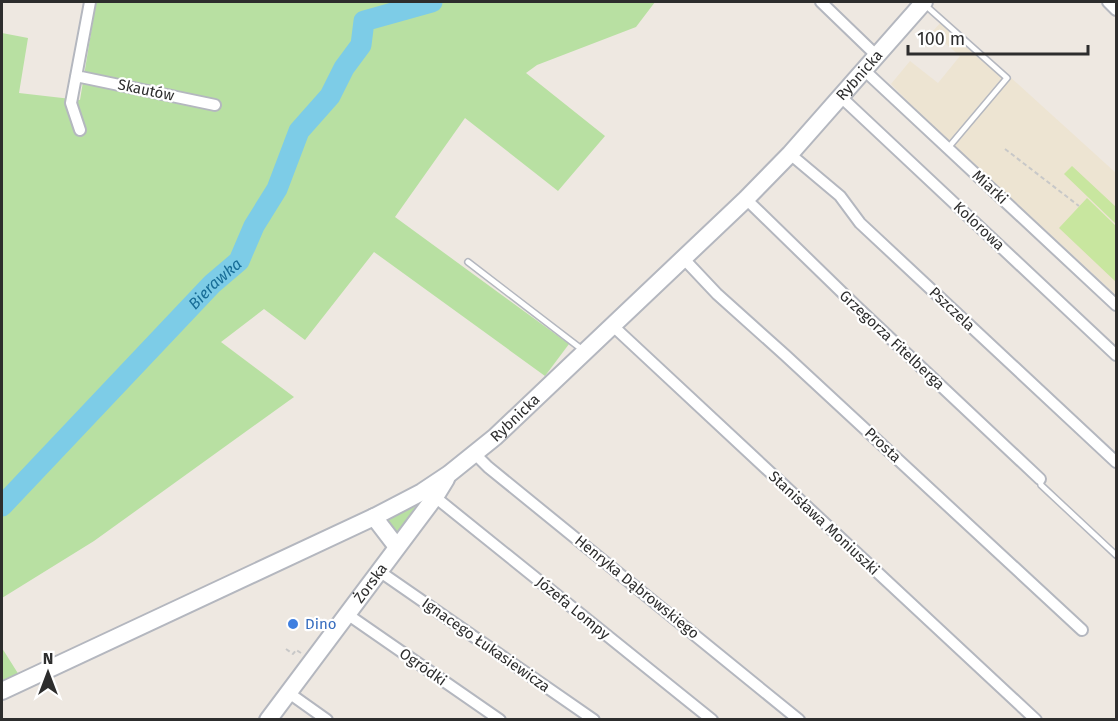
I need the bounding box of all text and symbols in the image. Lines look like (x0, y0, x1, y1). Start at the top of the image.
scale bar (908, 18, 1088, 56)
text: 100 m (917, 28, 965, 50)
street label: Rybnicka (832, 46, 886, 104)
street label: Skautów (116, 75, 176, 105)
street label: Miarki (969, 166, 1011, 208)
street label: Kolorowa (950, 198, 1008, 254)
water label: Bierawka (184, 254, 246, 313)
street label: Pszczela (925, 283, 979, 335)
street label: Grzegorza Fitelberga (836, 287, 948, 393)
street label: Rybnicka (487, 390, 544, 446)
street label: Prosta (861, 424, 905, 466)
street label: Stanisława Moniuszki (765, 467, 883, 579)
street label: Henryka Dąbrowskiego (571, 531, 703, 643)
street label: Żorska (350, 560, 391, 606)
street label: Józefa Lompy (533, 573, 614, 644)
street label: Ignacego Łukasiewicza (418, 594, 554, 696)
place label: Dino (305, 615, 336, 633)
marker: Dino (286, 617, 300, 631)
north arrow (18, 643, 78, 703)
street label: Ogródki (396, 644, 450, 690)
text: N (43, 649, 53, 668)

